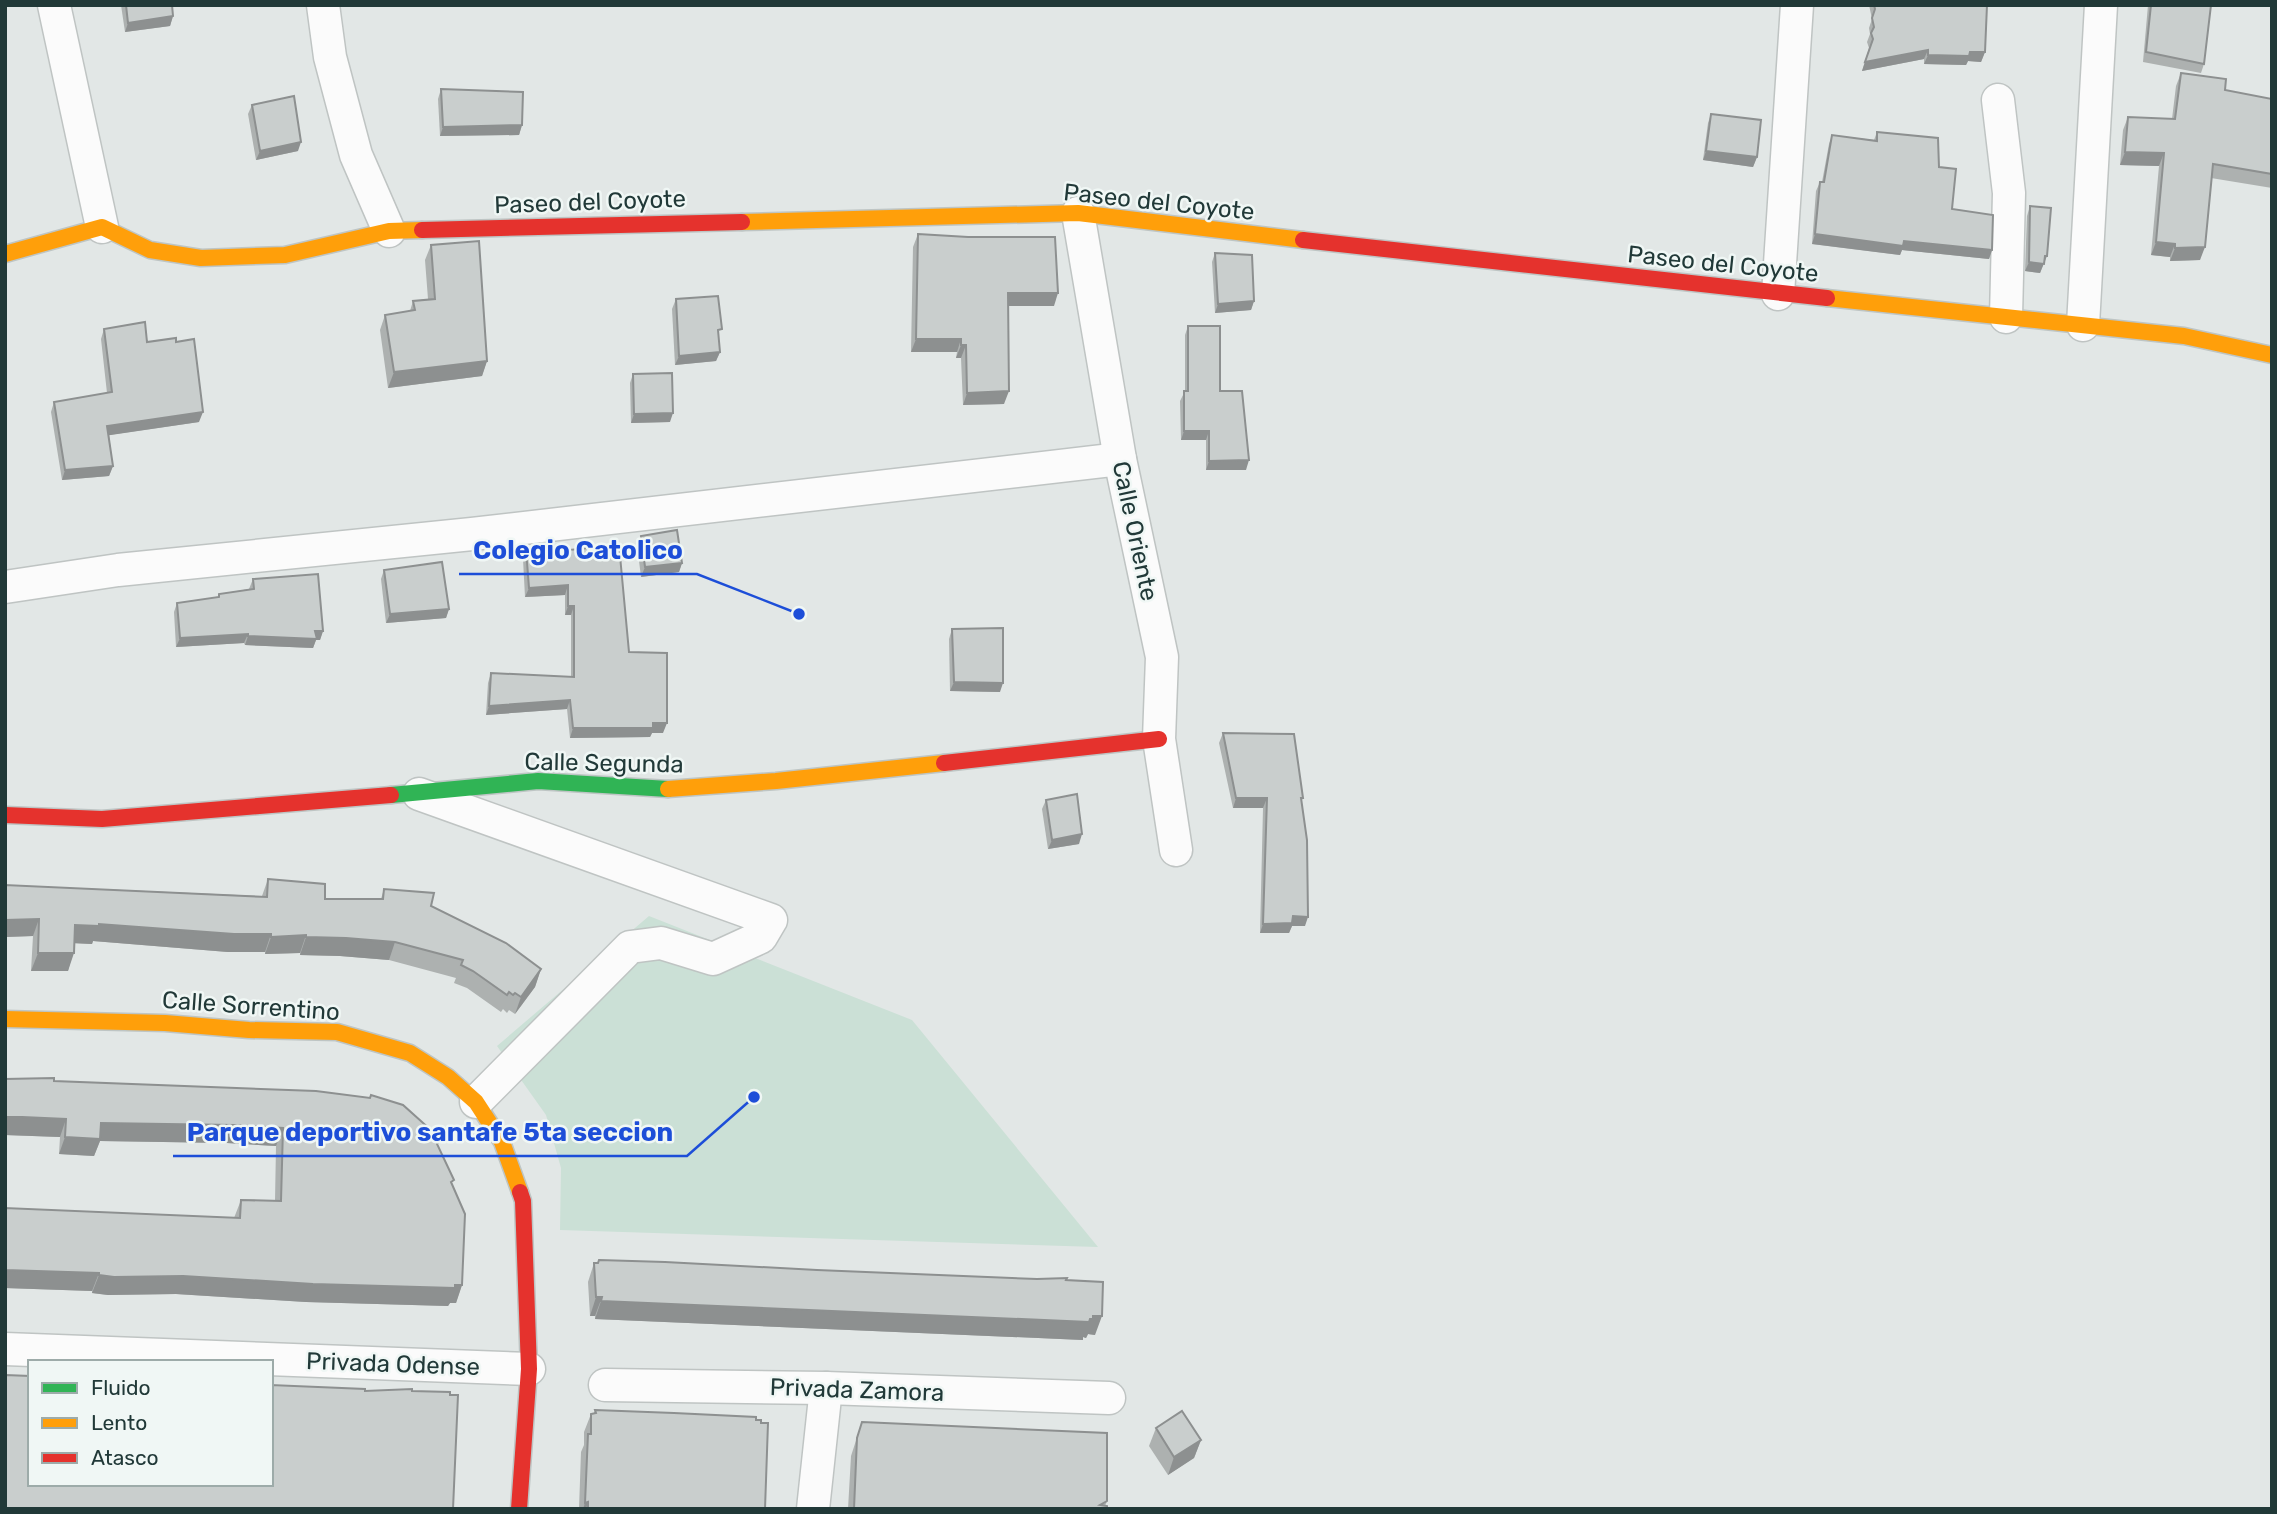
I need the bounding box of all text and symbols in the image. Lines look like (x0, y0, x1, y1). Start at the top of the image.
street label: Paseo del Coyote (1062, 178, 1256, 226)
street label: Paseo del Coyote (494, 185, 686, 219)
street label: Paseo del Coyote (1626, 240, 1820, 288)
street label: Calle Oriente (1107, 459, 1163, 603)
callout: Colegio Catolico (459, 527, 697, 574)
text: Colegio Catolico (473, 535, 683, 566)
street label: Calle Segunda (524, 748, 684, 778)
street label: Calle Sorrentino (161, 986, 341, 1026)
callout: Parque deportivo santafe 5ta seccion (173, 1109, 687, 1156)
text: Parque deportivo santafe 5ta seccion (187, 1117, 673, 1148)
street label: Privada Odense (306, 1347, 480, 1381)
legend (28, 1360, 273, 1486)
street label: Privada Zamora (769, 1373, 945, 1407)
text: Fluido (91, 1375, 151, 1400)
text: Lento (91, 1410, 147, 1435)
text: Atasco (91, 1445, 159, 1470)

